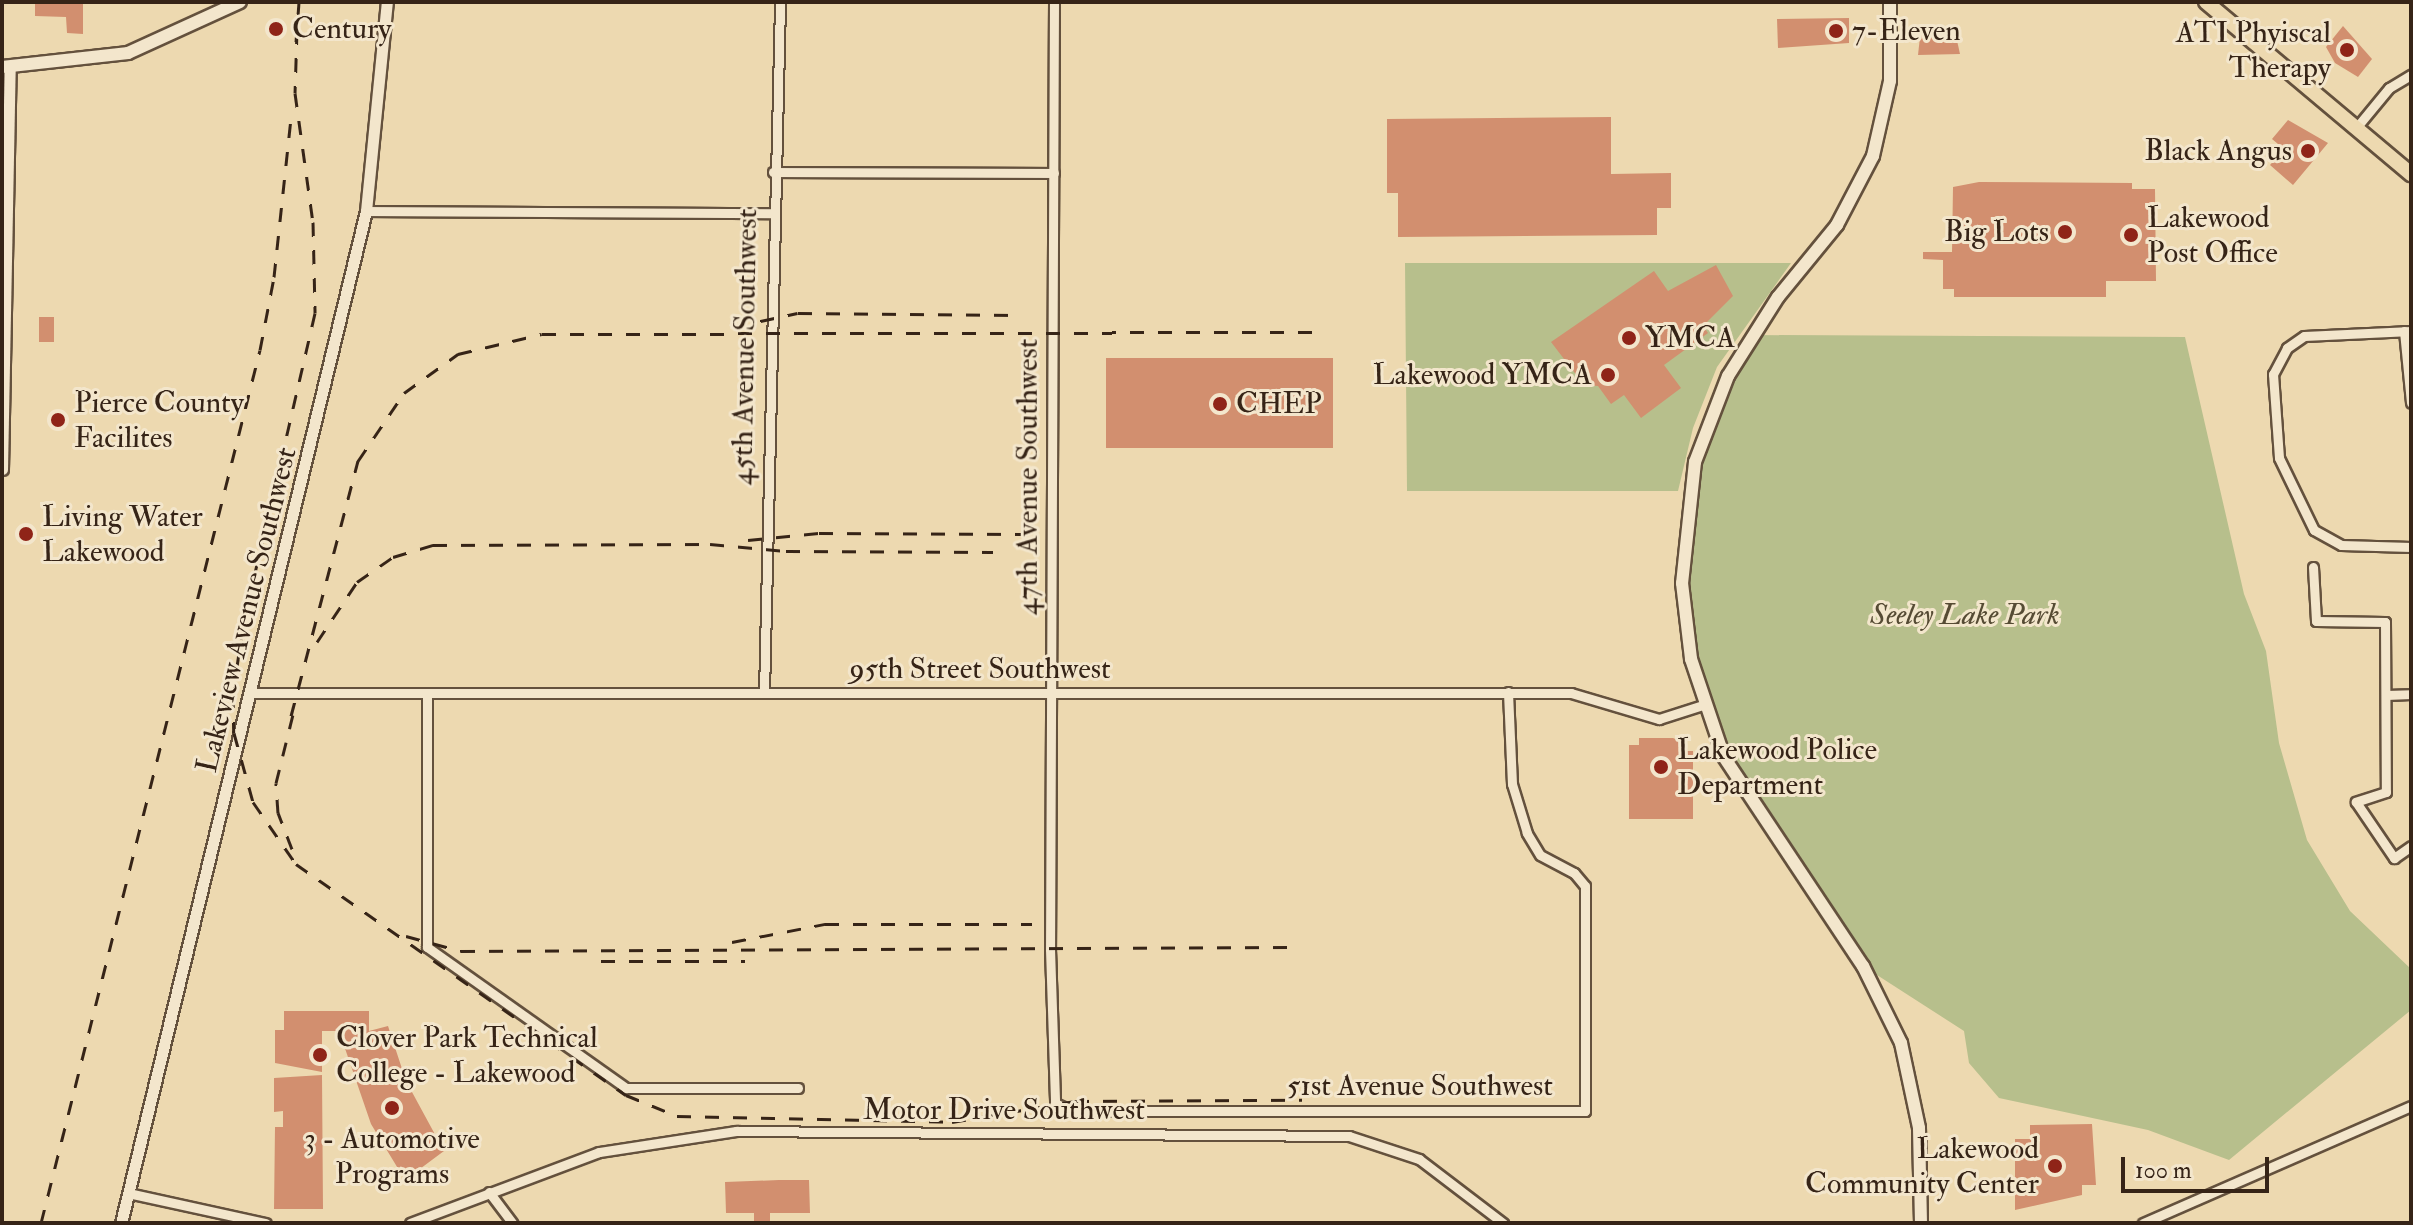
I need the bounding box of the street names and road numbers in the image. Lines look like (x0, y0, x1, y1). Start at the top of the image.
street label: 45th Avenue Southwest (725, 208, 765, 486)
street label: 47th Avenue Southwest (1010, 339, 1046, 615)
street label: Lakeview Avenue Southwest (189, 443, 305, 777)
street label: 95th Street Southwest (849, 651, 1111, 687)
street label: 51st Avenue Southwest (1287, 1068, 1553, 1104)
street label: Motor Drive Southwest (863, 1092, 1145, 1128)

